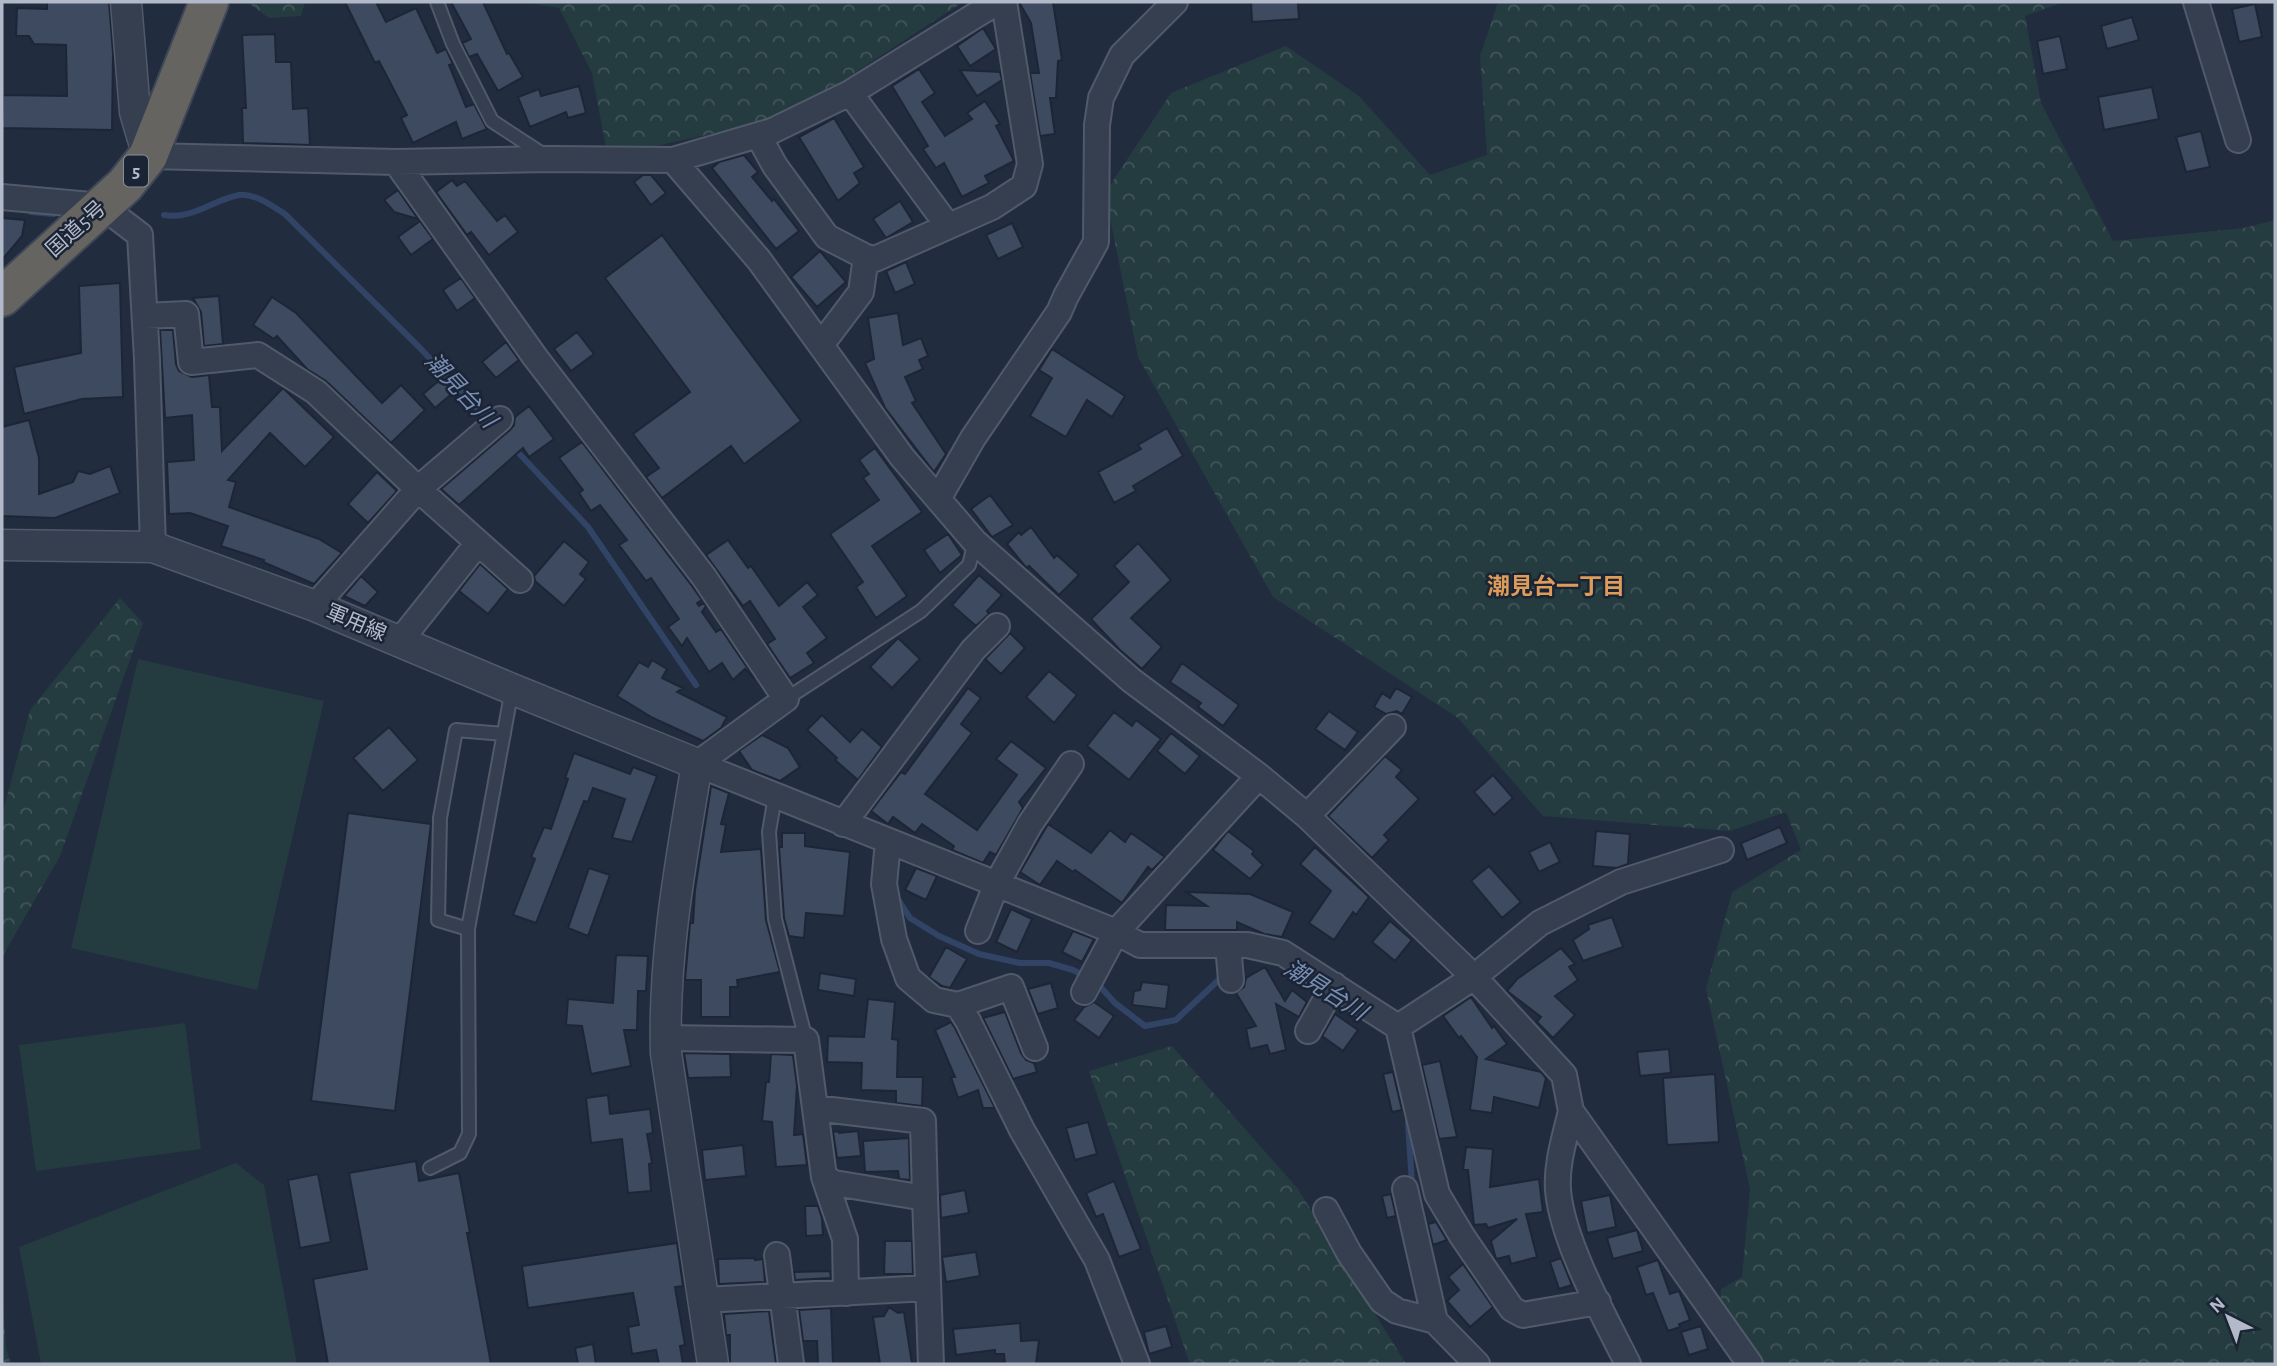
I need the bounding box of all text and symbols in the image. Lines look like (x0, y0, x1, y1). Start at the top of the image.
road number: 5 (124, 155, 148, 186)
street label: 国道5号 (42, 196, 110, 261)
water label: 潮見台川 (420, 348, 503, 435)
district label: 潮見台一丁目 (1487, 574, 1625, 599)
street label: 軍用線 (323, 600, 389, 645)
water label: 潮見台川 (1280, 955, 1374, 1027)
north arrow (2193, 1282, 2263, 1352)
text: N (2206, 1294, 2229, 1317)

